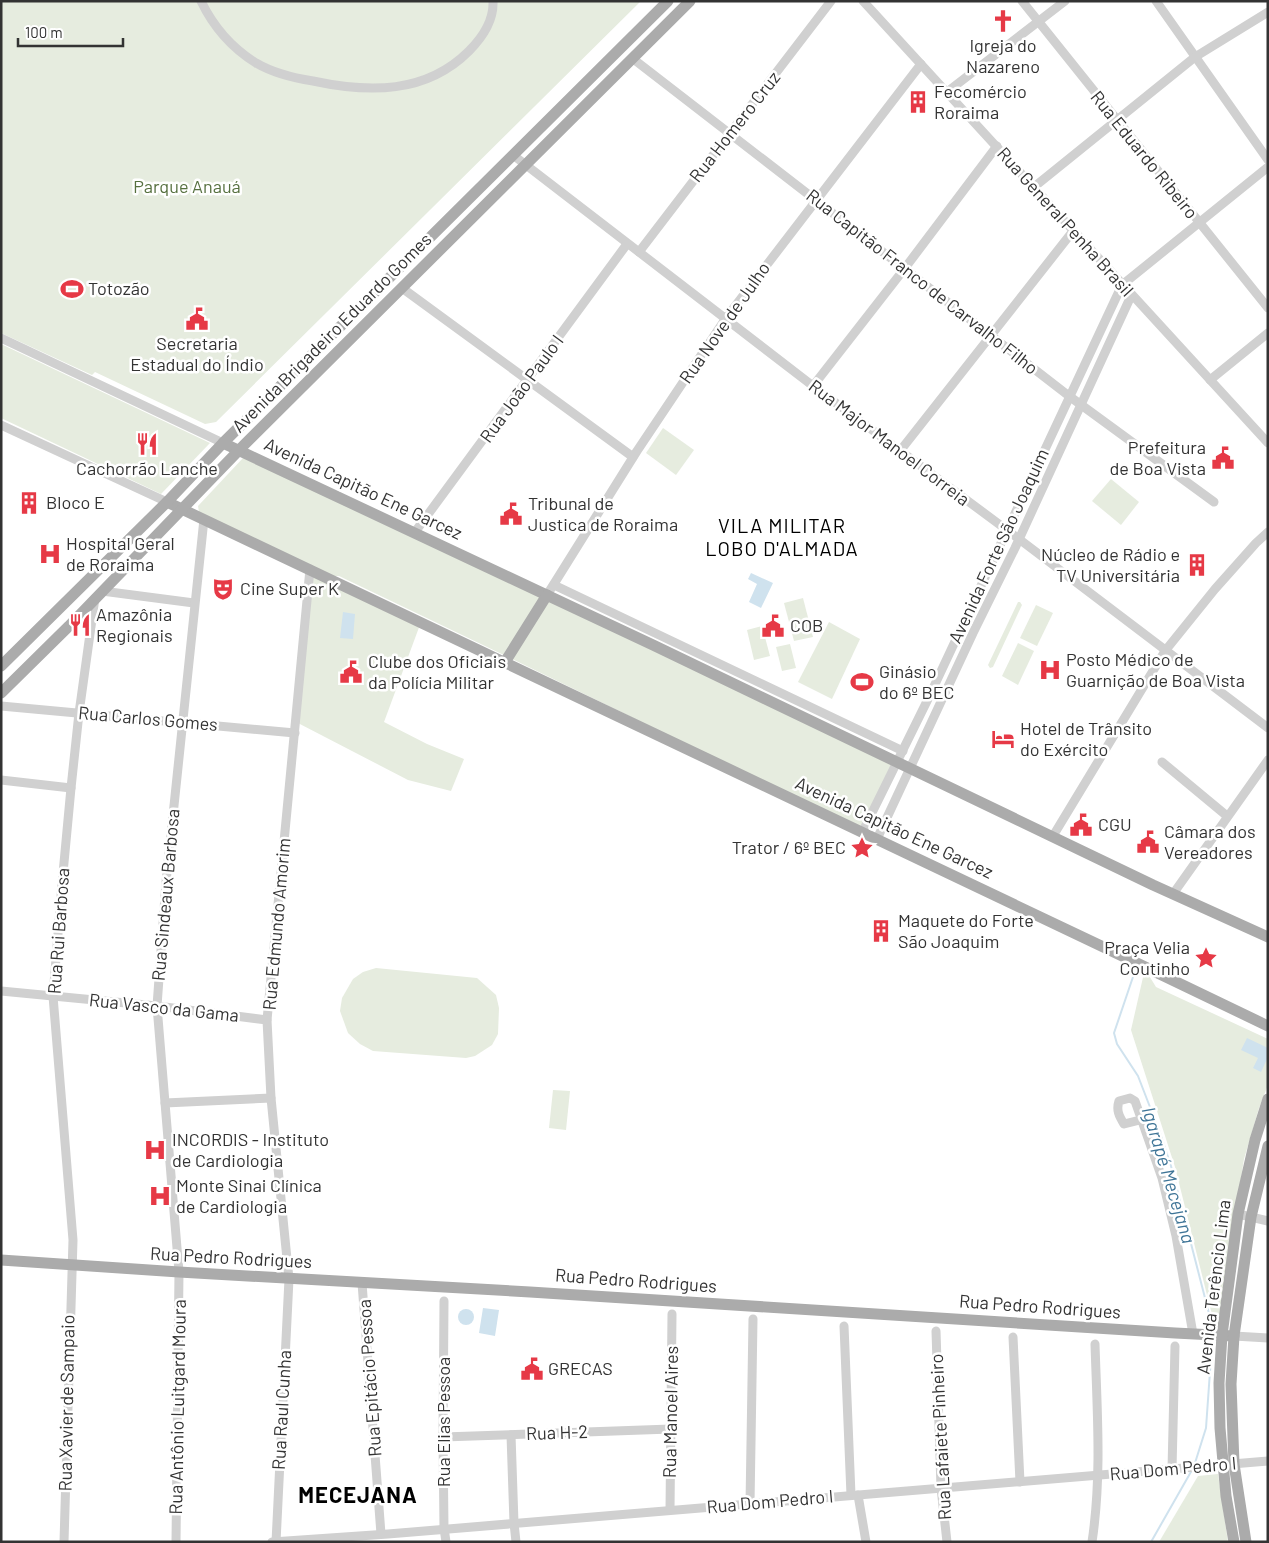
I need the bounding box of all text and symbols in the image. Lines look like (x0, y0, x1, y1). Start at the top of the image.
church icon: Igreja do Nazareno (990, 8, 1016, 34)
scale bar (18, 15, 122, 47)
text: 100 m (25, 23, 63, 41)
place label: Igreja do Nazareno (966, 34, 1040, 77)
street label: Rua Homero Cruz (684, 67, 784, 186)
place label: Fecomércio Roraima (934, 80, 1027, 123)
street label: Rua Eduardo Ribeiro (1086, 86, 1203, 223)
building icon: Fecomércio Roraima (905, 89, 931, 115)
street label: Rua General Penha Brasil (993, 142, 1139, 300)
park label: Parque Anauá (133, 175, 241, 197)
street label: Rua Capitão Franco de Carvalho Filho (802, 184, 1043, 379)
street label: Avenida Brigadeiro Eduardo Gomes (227, 228, 436, 437)
street label: Rua Nove de Julho (674, 257, 774, 387)
sports icon: Totozão (59, 276, 85, 302)
place label: Totozão (88, 277, 150, 299)
public building icon: Secretaria Estadual do Índio (184, 306, 210, 332)
street label: Rua João Paulo I (475, 330, 568, 447)
place label: Secretaria Estadual do Índio (130, 332, 264, 375)
street label: Rua Major Manoel Correia (805, 374, 974, 510)
restaurant icon: Cachorrão Lanche (134, 431, 160, 457)
street label: Avenida Capitão Ene Garcez (261, 433, 466, 544)
place label: Prefeitura de Boa Vista (1110, 436, 1206, 479)
street label: Avenida Forte São Joaquim (943, 445, 1053, 646)
public building icon: Prefeitura de Boa Vista (1210, 445, 1236, 471)
place label: Cachorrão Lanche (76, 457, 218, 479)
building icon: Bloco E (16, 490, 42, 516)
place label: Bloco E (46, 491, 105, 513)
place label: Tribunal de Justica de Roraima (528, 492, 678, 535)
public building icon: Tribunal de Justica de Roraima (498, 501, 524, 527)
district label: VILA MILITAR LOBO D'ALMADA (705, 513, 859, 560)
place label: Hospital Geral de Roraima (66, 532, 175, 575)
hospital icon: Hospital Geral de Roraima (37, 541, 63, 567)
place label: Núcleo de Rádio e TV Universitária (1041, 543, 1180, 586)
building icon: Núcleo de Rádio e TV Universitária (1184, 552, 1210, 578)
theatre icon: Cine Super K (210, 576, 236, 602)
place label: Cine Super K (240, 577, 339, 599)
place label: Amazônia Regionais (96, 603, 173, 646)
restaurant icon: Amazônia Regionais (67, 612, 93, 638)
public building icon: COB (760, 613, 786, 639)
place label: COB (790, 614, 823, 636)
place label: Posto Médico de Guarnição de Boa Vista (1066, 648, 1245, 691)
place label: Clube dos Oficiais da Polícia Militar (368, 650, 506, 693)
hospital icon: Posto Médico de Guarnição de Boa Vista (1037, 657, 1063, 683)
public building icon: Clube dos Oficiais da Polícia Militar (338, 659, 364, 685)
place label: Ginásio do 6º BEC (879, 660, 955, 703)
sports icon: Ginásio do 6º BEC (849, 669, 875, 695)
street label: Rua Carlos Gomes (77, 701, 219, 735)
place label: Hotel de Trânsito do Exército (1020, 717, 1152, 760)
hotel icon: Hotel de Trânsito do Exército (990, 726, 1016, 752)
street label: Avenida Capitão Ene Garcez (792, 772, 997, 883)
street label: Rua Sindeaux Barbosa (147, 808, 183, 982)
public building icon: CGU (1068, 812, 1094, 838)
place label: CGU (1098, 813, 1132, 835)
place label: Câmara dos Vereadores (1164, 820, 1256, 863)
public building icon: Câmara dos Vereadores (1135, 829, 1161, 855)
place icon: Trator / 6º BEC (849, 835, 875, 861)
place label: Trator / 6º BEC (732, 836, 846, 858)
street label: Rua Edmundo Amorim (258, 837, 295, 1011)
street label: Rua Rui Barbosa (43, 867, 73, 995)
place label: Maquete do Forte São Joaquim (898, 909, 1034, 952)
building icon: Maquete do Forte São Joaquim (868, 918, 894, 944)
place label: Praça Velia Coutinho (1104, 936, 1190, 979)
place icon: Praça Velia Coutinho (1193, 945, 1219, 971)
street label: Rua Vasco da Gama (88, 988, 240, 1026)
water label: Igarapé Mecejana (1138, 1104, 1201, 1246)
place label: INCORDIS - Instituto de Cardiologia (172, 1128, 329, 1171)
hospital icon: INCORDIS - Instituto de Cardiologia (142, 1137, 168, 1163)
place label: Monte Sinai Clínica de Cardiologia (176, 1174, 322, 1217)
hospital icon: Monte Sinai Clínica de Cardiologia (147, 1183, 173, 1209)
street label: Avenida Terêncio Lima (1191, 1198, 1235, 1375)
street label: Rua Pedro Rodrigues (149, 1242, 313, 1272)
street label: Rua Pedro Rodrigues (554, 1263, 718, 1297)
street label: Rua Pedro Rodrigues (958, 1289, 1122, 1323)
street label: Rua Antônio Luitgard Moura (164, 1299, 190, 1515)
street label: Rua Epitácio Pessoa (353, 1299, 385, 1457)
street label: Rua Xavier de Sampaio (53, 1314, 79, 1492)
street label: Rua Manoel Aires (658, 1346, 682, 1478)
street label: Rua Raul Cunha (267, 1349, 295, 1471)
street label: Rua Lafaiete Pinheiro (925, 1353, 955, 1521)
public building icon: GRECAS (519, 1356, 545, 1382)
street label: Rua Elias Pessoa (432, 1357, 454, 1487)
place label: GRECAS (548, 1357, 613, 1379)
street label: Rua H-2 (526, 1420, 588, 1444)
street label: Rua Dom Pedro I (1109, 1452, 1237, 1485)
district label: MECEJANA (298, 1481, 418, 1507)
street label: Rua Dom Pedro I (706, 1485, 834, 1518)

